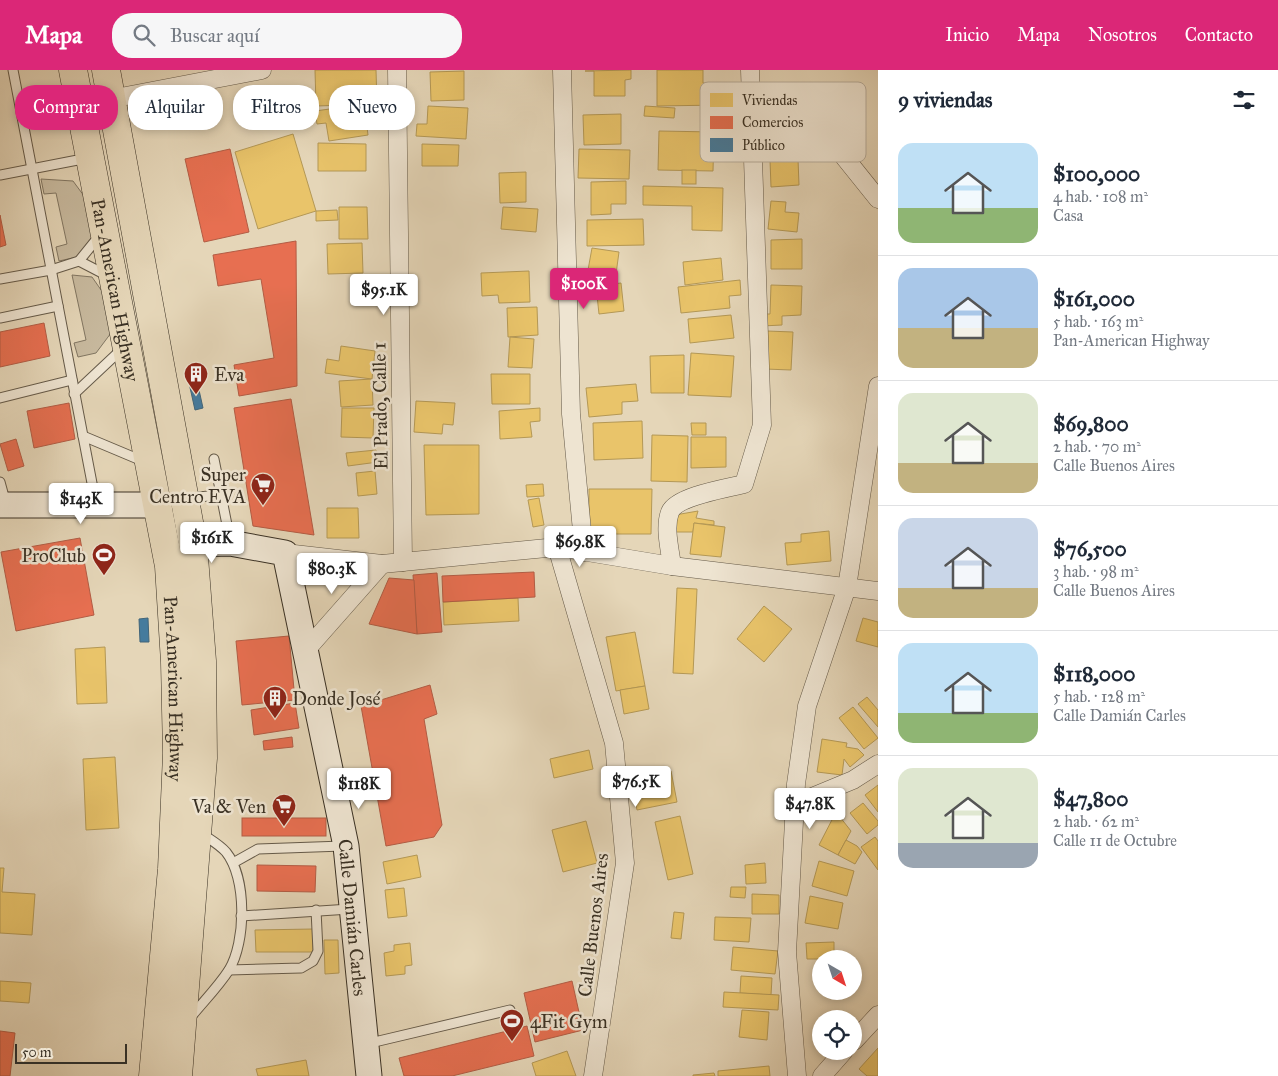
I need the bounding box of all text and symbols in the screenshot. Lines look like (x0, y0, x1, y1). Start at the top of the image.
search box (112, 13, 462, 58)
text: Mapa (25, 20, 82, 50)
icon: search (130, 21, 158, 49)
text: Buscar aquí (170, 24, 259, 47)
text: Inicio (945, 24, 989, 46)
text: Mapa (1017, 24, 1060, 46)
text: Nosotros (1088, 24, 1157, 46)
text: Contacto (1185, 24, 1253, 46)
legend (700, 82, 866, 162)
chip: Comprar (15, 85, 118, 130)
chip: Alquilar (128, 85, 223, 130)
chip: Filtros (233, 85, 319, 130)
chip: Nuevo (329, 85, 415, 130)
icon: filters (1230, 86, 1258, 114)
text: 9 viviendas (898, 87, 993, 113)
text: Viviendas (741, 92, 797, 109)
text: Comercios (742, 114, 803, 131)
text: Público (742, 137, 785, 154)
text: $100,000 (1053, 161, 1140, 187)
icon: home (938, 163, 998, 223)
text: 4 hab. · 108 m² (1053, 187, 1148, 206)
street label: Pan-American Highway (87, 196, 145, 384)
text: Casa (1053, 206, 1083, 225)
pin: $100K (549, 268, 619, 310)
pin: $95.1K (343, 274, 425, 316)
text: $100K (561, 274, 607, 293)
text: $95.1K (361, 280, 407, 299)
text: $161,000 (1053, 286, 1135, 312)
icon: home (938, 288, 998, 348)
text: 5 hab. · 163 m² (1053, 312, 1143, 331)
text: Pan-American Highway (1053, 331, 1210, 350)
street label: El Prado, Calle 1 (367, 342, 393, 470)
building icon: Eva (183, 361, 209, 395)
place label: Eva (214, 363, 245, 386)
text: $69,800 (1053, 411, 1129, 437)
icon: home (938, 413, 998, 473)
text: 2 hab. · 70 m² (1053, 437, 1141, 456)
text: Calle Buenos Aires (1053, 456, 1175, 475)
place label: Super Centro EVA (149, 463, 247, 508)
supermarket icon: Super Centro EVA (250, 472, 276, 506)
pin: $143K (46, 482, 116, 525)
text: $143K (60, 489, 102, 508)
pin: $161K (177, 522, 247, 564)
pin: $69.8K (539, 526, 621, 568)
text: $161K (191, 528, 233, 547)
text: $69.8K (555, 532, 605, 551)
text: $76,500 (1053, 536, 1127, 562)
icon: home (938, 538, 998, 598)
sports icon: ProClub (91, 542, 117, 576)
place label: ProClub (21, 544, 86, 567)
pin: $80.3K (291, 552, 373, 595)
text: $80.3K (308, 559, 356, 578)
text: 3 hab. · 98 m² (1053, 562, 1139, 581)
text: Calle Buenos Aires (1053, 581, 1175, 600)
street label: Pan-American Highway (159, 595, 189, 783)
text: $118,000 (1053, 661, 1135, 687)
icon: home (938, 663, 998, 723)
building icon: Donde José (262, 685, 288, 719)
place label: Donde José (292, 687, 380, 711)
text: 5 hab. · 128 m² (1053, 687, 1145, 706)
text: Calle Damián Carles (1053, 706, 1186, 725)
pin: $76.5K (595, 766, 677, 808)
pin: $118K (324, 768, 394, 810)
text: $76.5K (612, 772, 660, 791)
text: $118K (338, 774, 380, 793)
text: $47,800 (1053, 786, 1128, 812)
pin: $47.8K (769, 788, 851, 830)
icon: home (938, 788, 998, 848)
supermarket icon: Va & Ven (271, 793, 297, 827)
text: $47.8K (785, 794, 835, 813)
place label: Va & Ven (191, 795, 266, 818)
text: 2 hab. · 62 m² (1053, 812, 1139, 831)
text: Calle 11 de Octubre (1053, 831, 1177, 850)
street label: Calle Damián Carles (333, 837, 372, 997)
street label: Calle Buenos Aires (573, 852, 613, 998)
north arrow (812, 950, 862, 1000)
map controls (812, 950, 862, 1060)
sports icon: 4Fit Gym (499, 1008, 525, 1042)
place label: 4Fit Gym (530, 1010, 608, 1033)
button: locate (812, 1010, 862, 1060)
scale bar (15, 1041, 128, 1064)
text: 50 m (22, 1044, 51, 1061)

